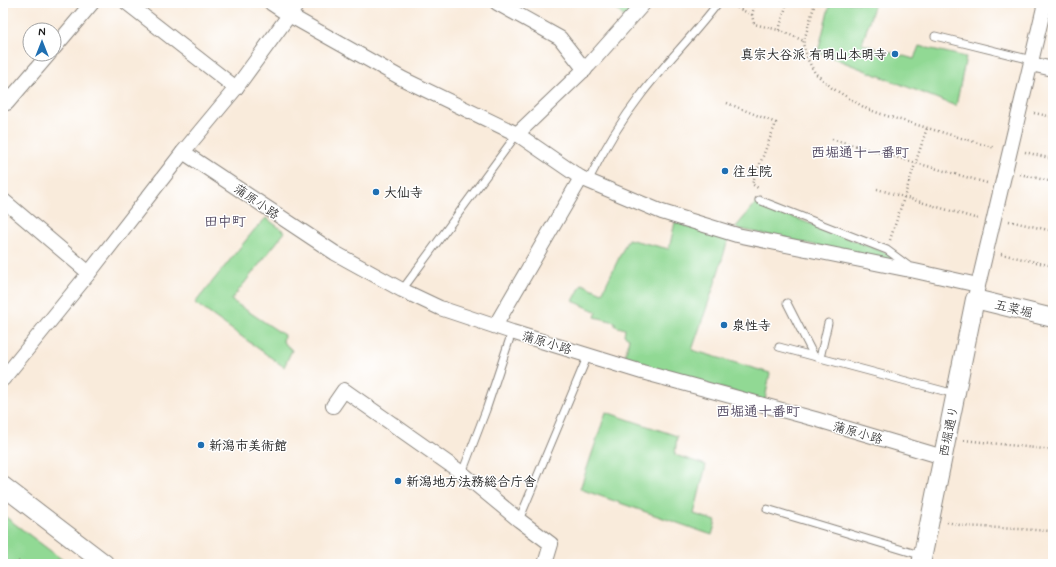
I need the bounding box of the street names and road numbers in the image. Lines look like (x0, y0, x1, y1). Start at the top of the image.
street label: 蒲原小路 (230, 181, 282, 224)
street label: 五菜堀 (993, 296, 1035, 322)
street label: 蒲原小路 (519, 328, 574, 359)
street label: 西堀通り (936, 404, 963, 459)
street label: 蒲原小路 (830, 418, 885, 449)

